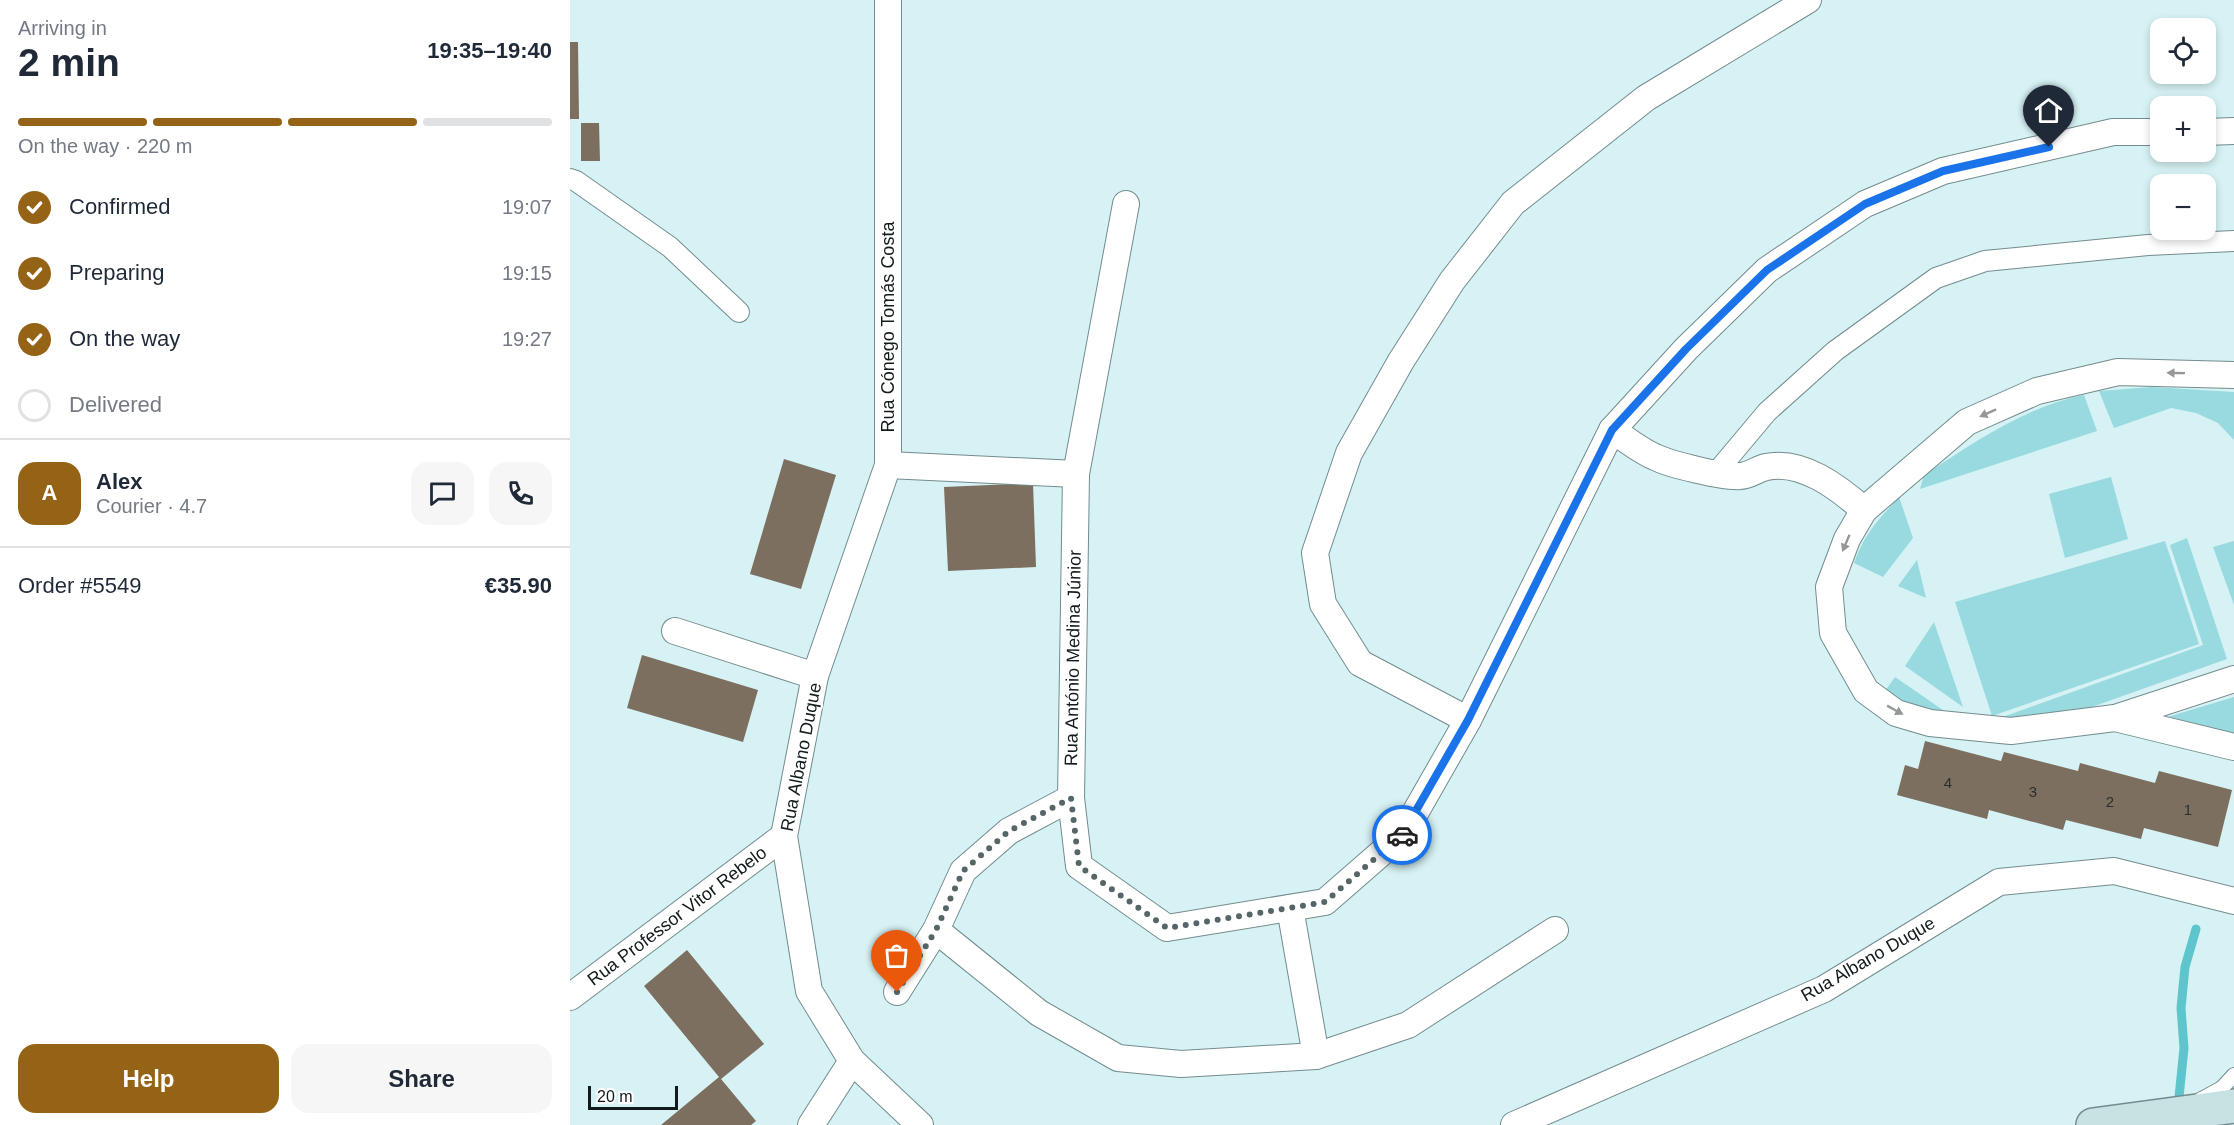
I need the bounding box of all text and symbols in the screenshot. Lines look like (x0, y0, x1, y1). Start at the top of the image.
text: Arriving in (18, 17, 107, 39)
map controls (2150, 18, 2216, 240)
button: locate (2150, 18, 2216, 84)
text: 19:35–19:40 (427, 38, 552, 63)
text: 2 min (18, 41, 120, 84)
pin (2023, 85, 2074, 147)
icon: home (2032, 94, 2065, 127)
button: + (2150, 96, 2216, 162)
text: On the way · 220 m (18, 135, 193, 157)
button: − (2150, 174, 2216, 240)
icon: check (18, 191, 51, 224)
text: Confirmed (69, 194, 170, 219)
text: 19:07 (502, 196, 552, 218)
street label: Rua Cónego Tomás Costa (878, 221, 898, 432)
icon: check (18, 257, 51, 290)
text: Preparing (69, 260, 164, 285)
text: 19:15 (502, 262, 552, 284)
icon: check (18, 323, 51, 356)
text: On the way (69, 326, 180, 351)
text: 19:27 (502, 328, 552, 350)
one-way arrow (2166, 368, 2185, 378)
text: Delivered (69, 392, 162, 417)
one-way arrow (1979, 409, 1996, 418)
button: chat (411, 462, 474, 525)
button: phone (489, 462, 552, 525)
text: Alex (96, 469, 142, 494)
text: A (42, 480, 57, 505)
text: Courier · 4.7 (96, 495, 207, 517)
one-way arrow (1842, 534, 1851, 551)
street label: Rua António Medina Júnior (1061, 550, 1085, 766)
text: Order #5549 (18, 573, 142, 598)
text: €35.90 (485, 573, 552, 598)
street label: Rua Albano Duque (777, 681, 825, 833)
one-way arrow (1887, 705, 1904, 715)
house number: 4 (1944, 774, 1952, 791)
house number: 3 (2029, 783, 2037, 800)
house number: 2 (2106, 793, 2114, 810)
house number: 1 (2184, 801, 2192, 818)
courier (1372, 805, 1432, 865)
icon: car (1386, 819, 1419, 852)
street label: Rua Professor Vitor Rebelo (584, 842, 770, 990)
street label: Rua Albano Duque (1798, 913, 1938, 1005)
pin (871, 930, 922, 992)
icon: bag (880, 939, 913, 972)
button: Help (18, 1044, 279, 1113)
button: Share (291, 1044, 552, 1113)
scale bar (588, 1083, 678, 1110)
text: 20 m (597, 1088, 633, 1105)

